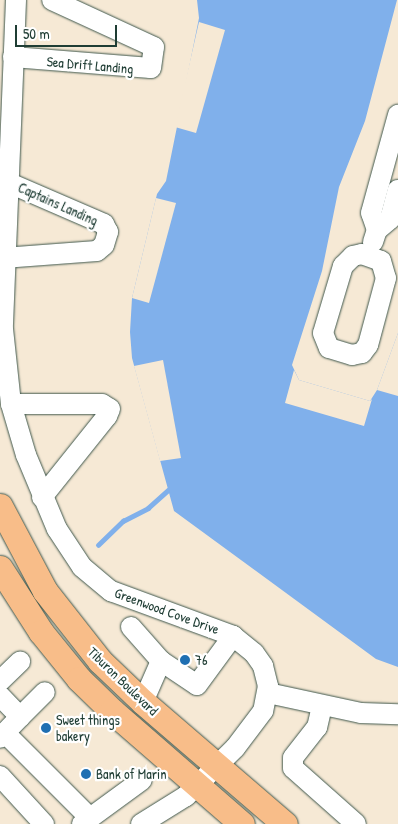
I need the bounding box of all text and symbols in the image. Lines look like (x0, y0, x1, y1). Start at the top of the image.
scale bar (18, 15, 120, 47)
text: 50 m (23, 23, 50, 44)
street label: Sea Drift Landing (46, 53, 134, 77)
street label: Captains Landing (15, 179, 101, 229)
street label: Greenwood Cove Drive (112, 584, 222, 638)
street label: Tiburon Boulevard (84, 643, 162, 719)
place label: 76 (195, 652, 208, 668)
marker: 76 (179, 654, 191, 666)
place label: Sweet things bakery (56, 712, 120, 744)
marker: Sweet things bakery (40, 722, 52, 734)
place label: Bank of Marin (96, 766, 167, 782)
marker: Bank of Marin (80, 768, 92, 780)

